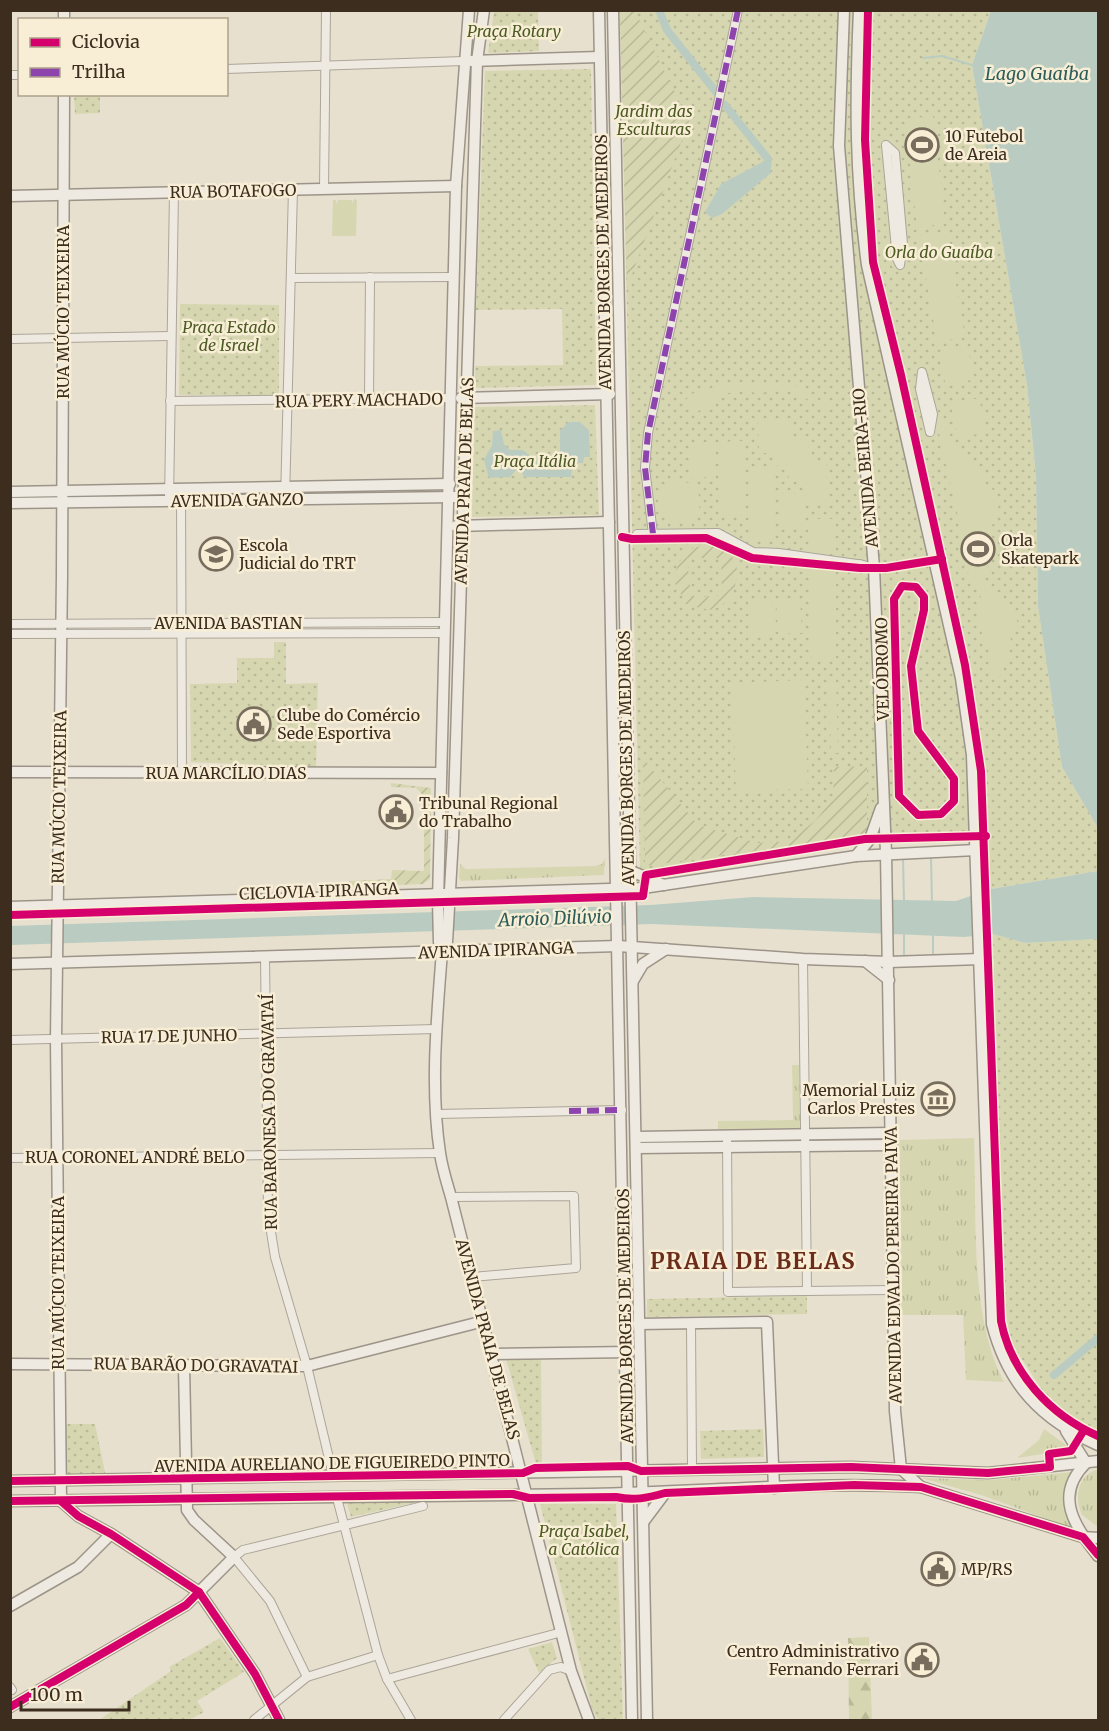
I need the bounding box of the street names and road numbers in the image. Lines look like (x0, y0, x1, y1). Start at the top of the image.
street label: AVENIDA BORGES DE MEDEIROS (591, 134, 615, 391)
street label: RUA BOTAFOGO (169, 180, 297, 202)
street label: RUA MÚCIO TEIXEIRA (53, 224, 73, 399)
street label: AVENIDA PRAIA DE BELAS (450, 377, 478, 586)
street label: AVENIDA BEIRA-RIO (848, 387, 882, 550)
street label: RUA PERY MACHADO (275, 389, 444, 411)
street label: AVENIDA GANZO (169, 489, 304, 511)
street label: AVENIDA BASTIAN (153, 613, 303, 633)
street label: VELÓDROMO (871, 617, 893, 722)
street label: AVENIDA BORGES DE MEDEIROS (614, 630, 638, 887)
street label: RUA MÚCIO TEIXEIRA (47, 709, 71, 884)
street label: RUA MARCÍLIO DIAS (146, 763, 306, 783)
street label: CICLOVIA IPIRANGA (239, 878, 400, 904)
street label: AVENIDA IPIRANGA (417, 937, 575, 963)
street label: RUA BARONESA DO GRAVATAÍ (257, 994, 281, 1230)
street label: RUA 17 DE JUNHO (101, 1025, 238, 1047)
street label: AVENIDA EDVALDO PEREIRA PAIVA (881, 1126, 905, 1405)
street label: RUA CORONEL ANDRÉ BELO (25, 1147, 245, 1167)
street label: AVENIDA BORGES DE MEDEIROS (613, 1188, 637, 1445)
street label: RUA MÚCIO TEIXEIRA (48, 1195, 68, 1370)
street label: AVENIDA PRAIA DE BELAS (451, 1235, 524, 1442)
street label: RUA BARÃO DO GRAVATAI (93, 1353, 299, 1377)
street label: AVENIDA AURELIANO DE FIGUEIREDO PINTO (153, 1450, 510, 1476)

